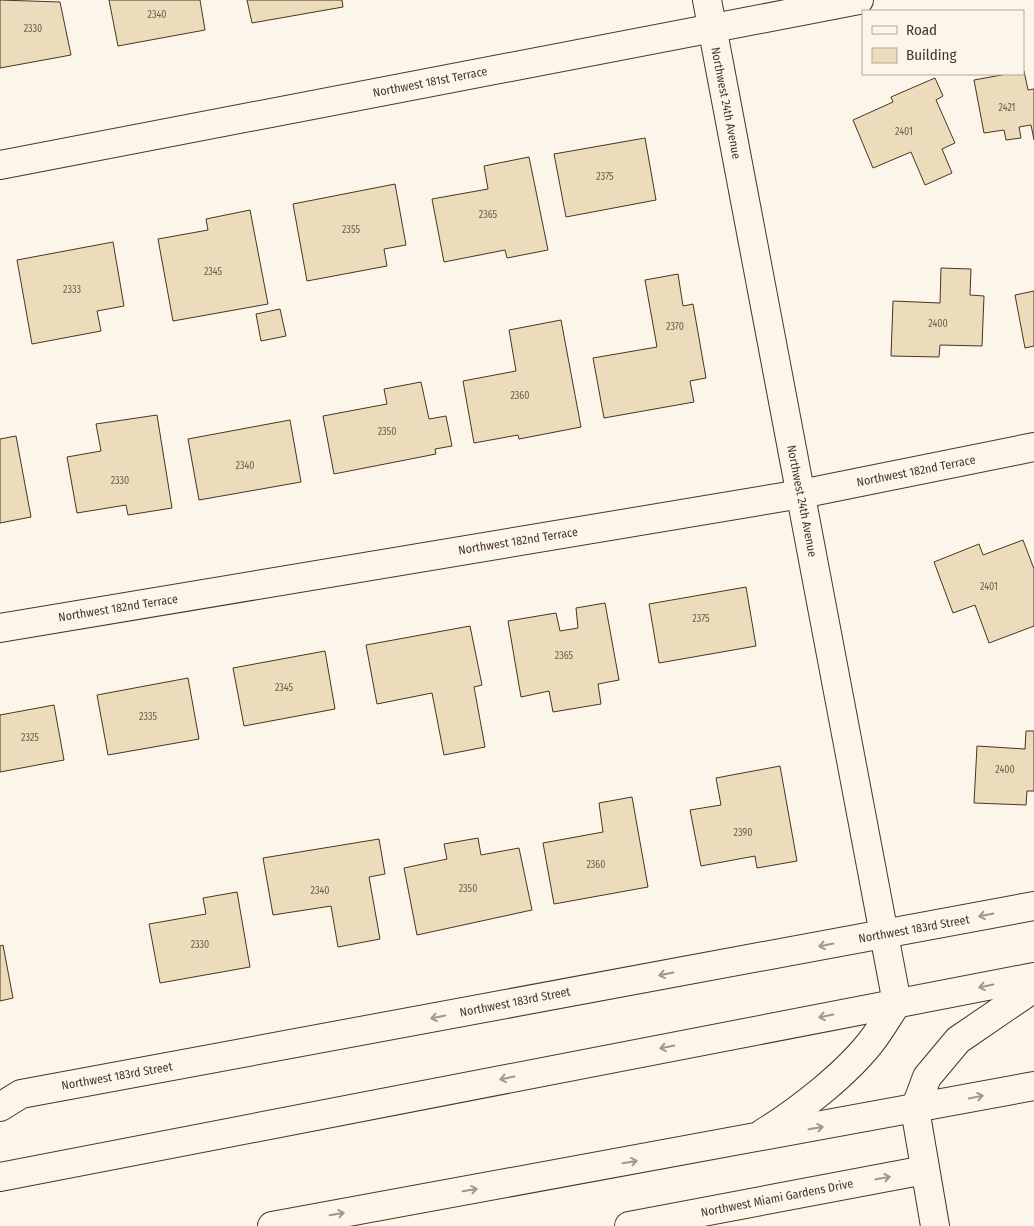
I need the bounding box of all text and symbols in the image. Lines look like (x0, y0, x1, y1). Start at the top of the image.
house number: 2340 (148, 9, 166, 21)
legend (862, 10, 1024, 75)
text: Road (906, 21, 937, 39)
house number: 2330 (24, 23, 42, 35)
street label: Northwest 24th Avenue (708, 46, 744, 160)
text: Building (906, 46, 957, 64)
street label: Northwest 181st Terrace (372, 64, 488, 100)
house number: 2421 (998, 102, 1016, 114)
house number: 2401 (895, 126, 913, 138)
house number: 2375 (596, 171, 614, 183)
house number: 2365 (479, 209, 498, 221)
house number: 2355 (342, 224, 360, 236)
house number: 2345 (204, 266, 222, 278)
house number: 2333 (63, 284, 81, 296)
house number: 2400 (928, 318, 948, 330)
house number: 2370 (666, 321, 684, 333)
house number: 2360 (510, 390, 530, 402)
house number: 2350 (378, 426, 396, 438)
street label: Northwest 24th Avenue (784, 444, 820, 558)
street label: Northwest 182nd Terrace (855, 453, 977, 489)
house number: 2340 (236, 460, 254, 472)
house number: 2330 (111, 475, 129, 487)
street label: Northwest 182nd Terrace (457, 525, 579, 557)
house number: 2401 (980, 581, 998, 593)
street label: Northwest 182nd Terrace (57, 592, 179, 624)
house number: 2375 (692, 613, 710, 625)
house number: 2365 (555, 650, 574, 662)
house number: 2345 (275, 682, 293, 694)
house number: 2335 (139, 711, 157, 723)
house number: 2325 (21, 732, 39, 744)
house number: 2400 (995, 764, 1015, 776)
house number: 2390 (734, 827, 752, 839)
house number: 2360 (586, 859, 606, 871)
house number: 2350 (459, 883, 477, 895)
house number: 2340 (311, 885, 329, 897)
one-way arrow (978, 911, 994, 921)
street label: Northwest 183rd Street (857, 912, 971, 946)
house number: 2330 (191, 939, 209, 951)
one-way arrow (819, 940, 835, 950)
one-way arrow (659, 970, 675, 980)
one-way arrow (978, 982, 994, 991)
street label: Northwest 183rd Street (458, 984, 572, 1020)
one-way arrow (430, 1012, 446, 1022)
one-way arrow (819, 1012, 835, 1022)
one-way arrow (659, 1043, 675, 1053)
street label: Northwest 183rd Street (60, 1059, 174, 1093)
one-way arrow (500, 1074, 516, 1083)
one-way arrow (967, 1092, 983, 1102)
one-way arrow (808, 1122, 824, 1132)
one-way arrow (621, 1156, 637, 1166)
one-way arrow (874, 1173, 890, 1183)
street label: Northwest Miami Gardens Drive (700, 1176, 854, 1220)
one-way arrow (461, 1185, 477, 1195)
one-way arrow (329, 1209, 345, 1219)

